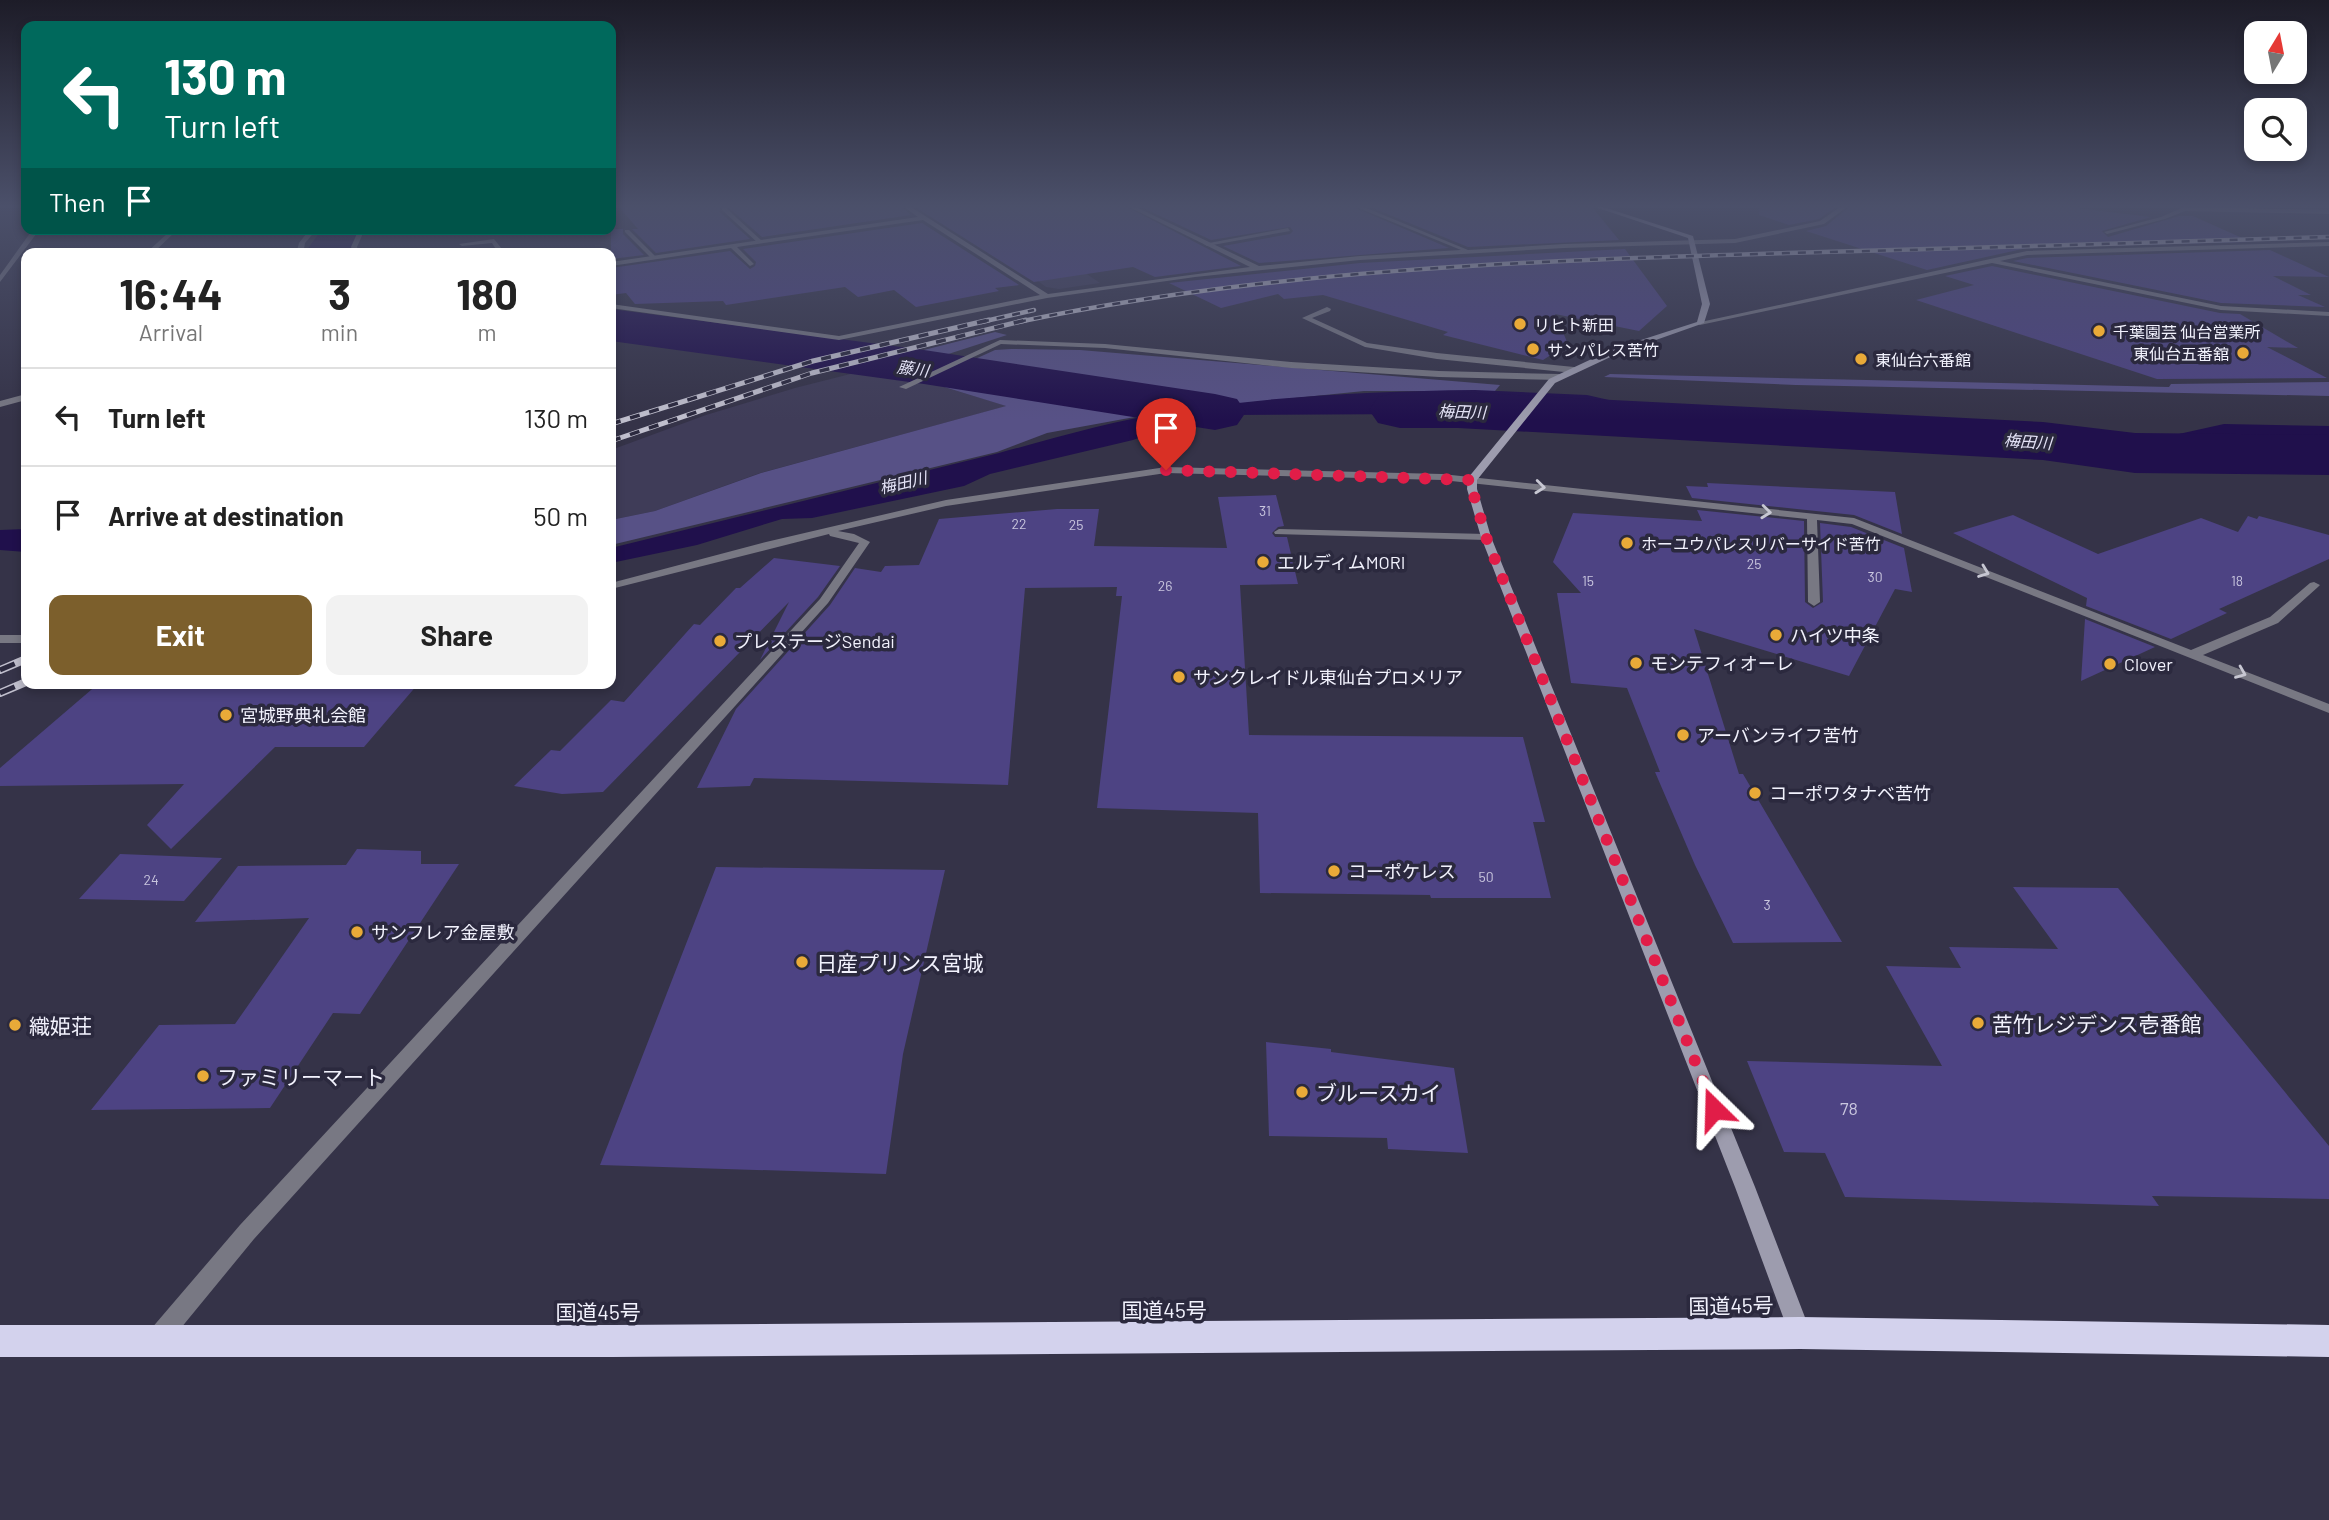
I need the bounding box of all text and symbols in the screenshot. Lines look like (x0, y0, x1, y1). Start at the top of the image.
north arrow (2244, 21, 2306, 84)
map controls (2244, 21, 2307, 161)
text: 130 m (164, 46, 286, 105)
icon: left (49, 49, 140, 140)
button: search (2244, 98, 2307, 161)
text: Turn left (164, 106, 281, 144)
icon: arrive (120, 182, 158, 220)
text: Then (49, 186, 106, 217)
text: 16:44 (119, 268, 223, 318)
text: 3 (328, 268, 351, 318)
text: 180 (456, 268, 518, 318)
place label: リヒト新田 (1534, 315, 1614, 334)
marker: リヒト新田 (1512, 316, 1528, 332)
text: Arrival (139, 318, 203, 346)
text: min (321, 318, 358, 346)
text: m (478, 318, 497, 346)
place label: 千葉園芸 仙台営業所 (2113, 322, 2260, 341)
marker: 千葉園芸 仙台営業所 (2091, 323, 2107, 339)
place label: サンパレス苦竹 (1547, 340, 1659, 359)
marker: サンパレス苦竹 (1525, 341, 1541, 357)
place label: 東仙台五番舘 (2133, 344, 2229, 363)
marker: 東仙台五番舘 (2235, 345, 2251, 361)
place label: 東仙台六番館 (1875, 350, 1971, 369)
marker: 東仙台六番館 (1853, 351, 1869, 367)
water label: 藤川 (896, 356, 932, 380)
icon: left (49, 398, 87, 436)
pin (1136, 398, 1196, 470)
water label: 梅田川 (1438, 401, 1488, 421)
text: Turn left (108, 402, 206, 433)
text: 130 m (524, 402, 588, 433)
icon: arrive (1147, 409, 1185, 447)
water label: 梅田川 (2003, 430, 2055, 452)
water label: 梅田川 (877, 467, 930, 497)
one-way arrow (1534, 480, 1546, 495)
icon: arrive (49, 496, 87, 534)
text: Arrive at destination (108, 500, 344, 531)
text: 50 m (533, 500, 588, 531)
house number: 31 (1259, 502, 1271, 519)
one-way arrow (1761, 504, 1772, 519)
house number: 22 (1011, 515, 1027, 532)
house number: 25 (1069, 516, 1083, 533)
place label: ホーユウパレスリバーサイド苦竹 (1641, 534, 1881, 553)
marker: ホーユウパレスリバーサイド苦竹 (1619, 535, 1635, 551)
place label: エルディムMORI (1277, 551, 1405, 573)
marker: エルディムMORI (1255, 554, 1271, 570)
house number: 25 (1747, 555, 1761, 572)
one-way arrow (1977, 564, 1989, 578)
house number: 30 (1867, 568, 1883, 585)
house number: 15 (1582, 572, 1594, 589)
house number: 18 (2231, 572, 2243, 589)
house number: 26 (1158, 577, 1172, 594)
button: Exit (49, 595, 312, 675)
button: Share (326, 595, 588, 675)
place label: ハイツ中条 (1790, 624, 1880, 646)
marker: ハイツ中条 (1768, 627, 1784, 643)
place label: プレステージSendai (734, 630, 895, 652)
marker: プレステージSendai (712, 633, 728, 649)
place label: モンテフィオーレ (1650, 652, 1794, 674)
place label: Clover (2124, 653, 2173, 675)
marker: モンテフィオーレ (1628, 655, 1644, 671)
marker: Clover (2102, 656, 2118, 672)
one-way arrow (2234, 665, 2246, 679)
place label: サンクレイドル東仙台プロメリア (1193, 666, 1463, 688)
marker: サンクレイドル東仙台プロメリア (1171, 669, 1187, 685)
place label: 宮城野典礼会館 (240, 704, 366, 726)
marker: 宮城野典礼会館 (218, 707, 234, 723)
place label: アーバンライフ苦竹 (1697, 724, 1859, 746)
marker: アーバンライフ苦竹 (1675, 727, 1691, 743)
place label: コーポワタナベ苦竹 (1769, 782, 1931, 804)
marker: コーポワタナベ苦竹 (1747, 785, 1763, 801)
place label: コーポケレス (1348, 860, 1456, 882)
marker: コーポケレス (1326, 863, 1342, 879)
house number: 50 (1478, 868, 1494, 885)
house number: 24 (143, 871, 159, 888)
house number: 3 (1763, 896, 1771, 913)
place label: サンフレア金屋敷 (371, 921, 514, 943)
marker: サンフレア金屋敷 (349, 924, 365, 940)
place label: 日産プリンス宮城 (816, 950, 984, 975)
marker: 日産プリンス宮城 (794, 954, 810, 970)
place label: 苦竹レジデンス壱番館 (1992, 1011, 2202, 1036)
place label: 織姫荘 (29, 1013, 92, 1038)
marker: 苦竹レジデンス壱番館 (1970, 1015, 1986, 1031)
marker: 織姫荘 (7, 1017, 23, 1033)
place label: ファミリーマート (217, 1064, 385, 1089)
marker: ファミリーマート (195, 1068, 211, 1084)
position arrow (1677, 1072, 1751, 1146)
place label: ブルースカイ (1316, 1080, 1441, 1105)
marker: ブルースカイ (1294, 1084, 1310, 1100)
house number: 78 (1840, 1097, 1858, 1119)
street label: 国道45号 (1688, 1292, 1774, 1318)
street label: 国道45号 (1121, 1297, 1207, 1322)
street label: 国道45号 (555, 1299, 641, 1324)

